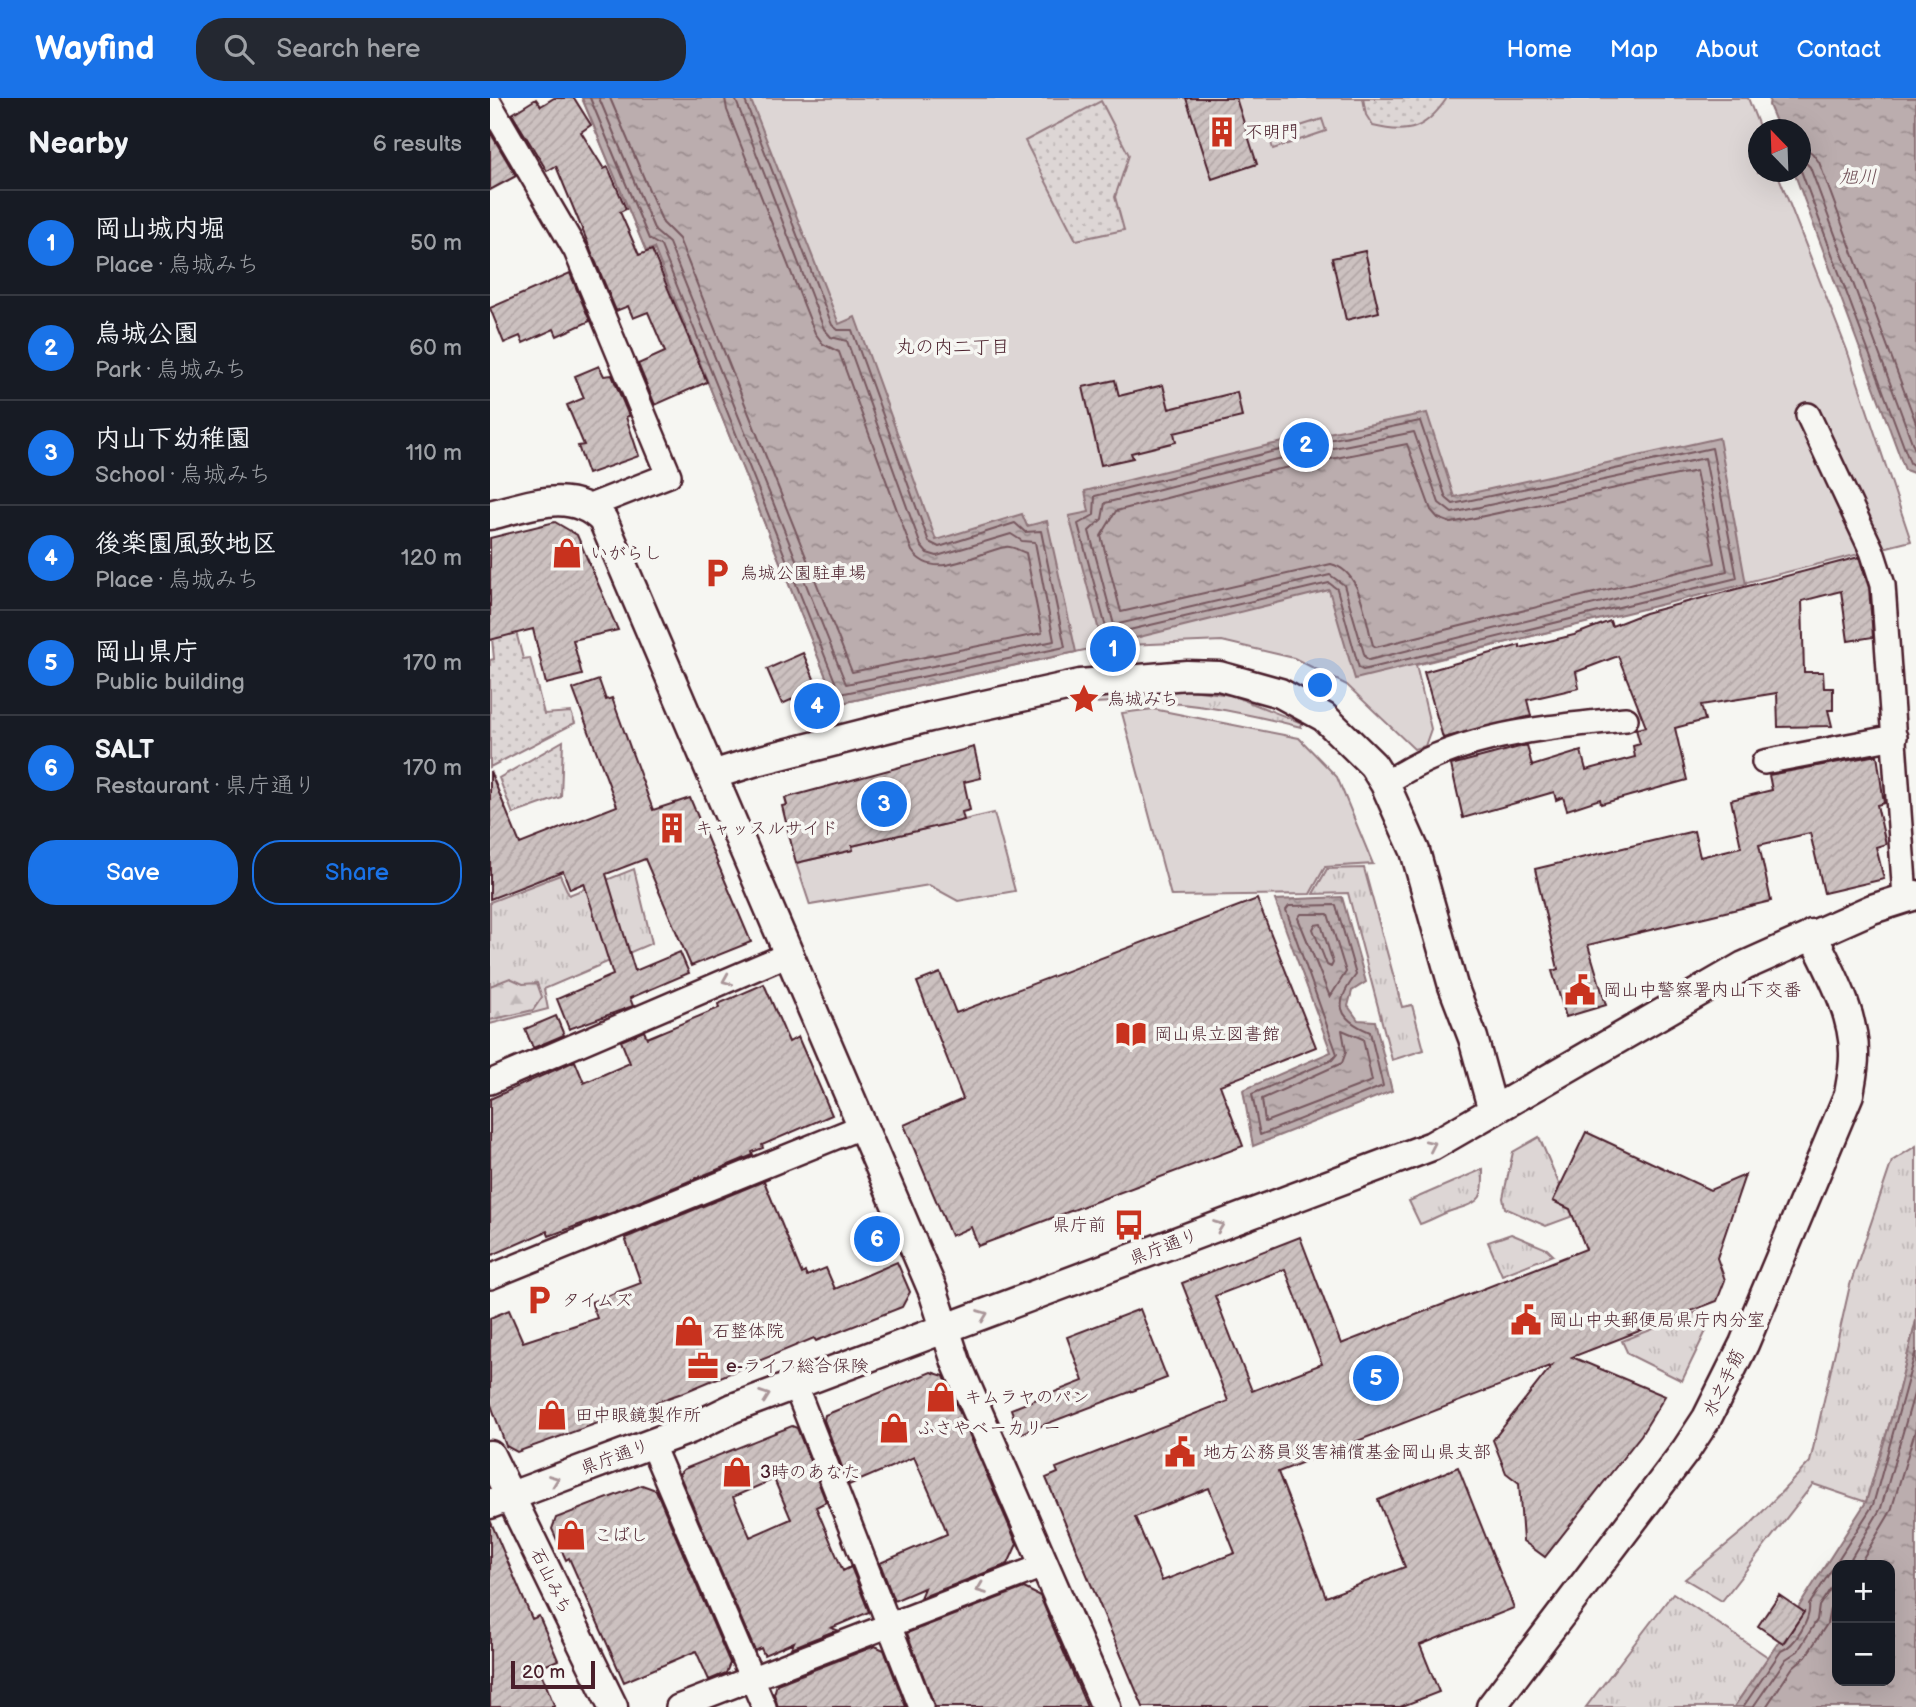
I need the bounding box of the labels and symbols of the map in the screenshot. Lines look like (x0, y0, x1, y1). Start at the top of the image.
building icon: 不明門 (1205, 115, 1239, 149)
north arrow (1748, 119, 1811, 182)
place label: 不明門 (1245, 122, 1299, 143)
water label: 旭川 (1839, 166, 1877, 189)
district label: 丸の内二丁目 (896, 336, 1010, 359)
pin: 2 (1283, 419, 1329, 471)
shop icon: いがらし (550, 536, 584, 570)
place label: いがらし (590, 543, 662, 564)
parking icon: 烏城公園駐車場 (700, 556, 734, 590)
place label: 烏城公園駐車場 (740, 563, 866, 584)
pin: 1 (1090, 623, 1136, 675)
your location (1303, 668, 1337, 702)
pin: 4 (794, 680, 840, 732)
place icon: 烏城みち (1067, 682, 1101, 716)
place label: 烏城みち (1107, 689, 1178, 710)
pin: 3 (861, 778, 907, 830)
building icon: キャッスルサイド (655, 811, 689, 845)
place label: キャッスルサイド (695, 818, 838, 839)
one-way arrow (721, 972, 733, 986)
public building icon: 岡山中警察署内山下交番 (1563, 973, 1597, 1007)
place label: 岡山中警察署内山下交番 (1603, 980, 1801, 1001)
library icon: 岡山県立図書館 (1114, 1017, 1148, 1051)
place label: 岡山県立図書館 (1154, 1024, 1280, 1045)
one-way arrow (1424, 1139, 1436, 1153)
bus stop icon: 県庁前 (1112, 1208, 1146, 1242)
pin: 6 (854, 1213, 900, 1265)
place label: 県庁前 (1052, 1215, 1106, 1236)
one-way arrow (1212, 1220, 1224, 1234)
street label: 県庁通り (1127, 1224, 1201, 1270)
parking icon: タイムズ (522, 1283, 556, 1317)
place label: タイムズ (562, 1290, 633, 1311)
public building icon: 岡山中央郵便局県庁内分室 (1509, 1303, 1543, 1337)
one-way arrow (976, 1310, 988, 1324)
place label: 岡山中央郵便局県庁内分室 (1549, 1310, 1765, 1331)
shop icon: 石整体院 (672, 1314, 706, 1348)
place label: 石整体院 (712, 1321, 784, 1342)
street label: 水之手筋 (1699, 1346, 1749, 1420)
office icon: e-ライフ総合保険 (686, 1349, 720, 1383)
pin: 5 (1353, 1352, 1399, 1404)
place label: e-ライフ総合保険 (726, 1356, 869, 1377)
shop icon: キムラヤのパン (924, 1380, 958, 1414)
place label: キムラヤのパン (964, 1387, 1090, 1408)
one-way arrow (759, 1390, 771, 1404)
shop icon: 田中眼鏡製作所 (535, 1398, 569, 1432)
place label: 田中眼鏡製作所 (575, 1405, 701, 1426)
shop icon: ふさやベーカリー (877, 1411, 911, 1445)
place label: ふさやベーカリー (917, 1418, 1061, 1439)
street label: 県庁通り (578, 1435, 652, 1479)
public building icon: 地方公務員災害補償基金岡山県支部 (1163, 1435, 1197, 1469)
place label: 地方公務員災害補償基金岡山県支部 (1203, 1442, 1491, 1463)
shop icon: 3時のあなた (720, 1455, 754, 1489)
place label: 3時のあなた (760, 1462, 861, 1483)
one-way arrow (547, 1474, 559, 1488)
shop icon: こばし (554, 1518, 588, 1552)
place label: こばし (594, 1525, 648, 1546)
street label: 石山みち (526, 1544, 576, 1618)
one-way arrow (976, 1581, 988, 1595)
scale bar (511, 1658, 595, 1690)

